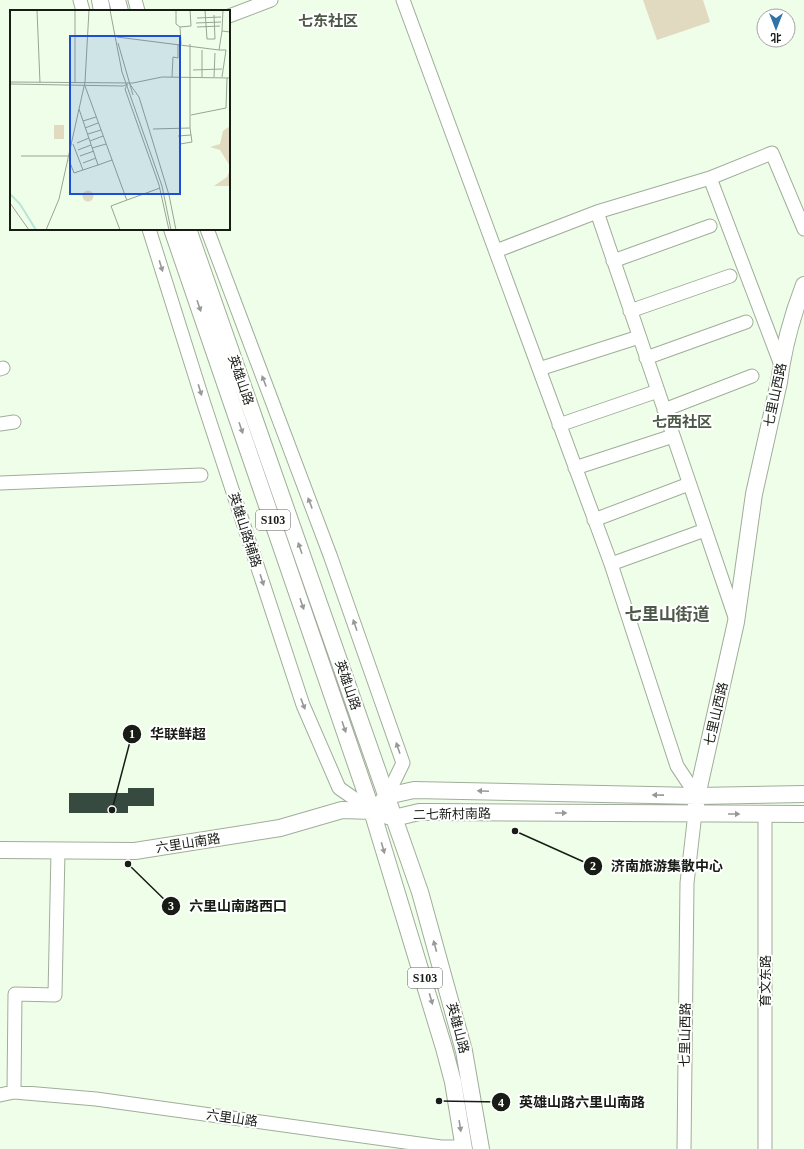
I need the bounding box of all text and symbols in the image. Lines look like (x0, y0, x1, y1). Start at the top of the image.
north arrow (756, 8, 796, 48)
inset map (10, 10, 230, 230)
district label: 七东社区 (298, 12, 358, 29)
text: 北 (771, 32, 782, 44)
one-way arrow (158, 261, 164, 273)
one-way arrow (196, 300, 202, 312)
street label: 英雄山路 (225, 353, 257, 407)
street label: 七里山西路 (761, 362, 789, 428)
one-way arrow (261, 375, 267, 387)
one-way arrow (197, 385, 203, 397)
district label: 七西社区 (652, 413, 712, 430)
one-way arrow (238, 423, 244, 435)
street label: 英雄山路辅路 (226, 491, 264, 569)
one-way arrow (307, 496, 313, 508)
road number: S103 (256, 510, 290, 530)
one-way arrow (297, 542, 303, 554)
one-way arrow (259, 575, 265, 587)
one-way arrow (299, 599, 305, 611)
district label: 七里山街道 (625, 605, 710, 624)
one-way arrow (351, 619, 357, 631)
street label: 英雄山路 (332, 658, 364, 712)
street label: 七里山西路 (701, 681, 731, 747)
one-way arrow (300, 698, 306, 710)
callout: 华联鲜超 (122, 721, 214, 747)
one-way arrow (341, 722, 347, 734)
text: 华联鲜超 (150, 726, 206, 742)
text: 1 (129, 727, 135, 741)
one-way arrow (394, 742, 400, 754)
one-way arrow (476, 788, 489, 794)
one-way arrow (651, 792, 664, 798)
street label: 二七新村南路 (413, 806, 491, 822)
one-way arrow (555, 810, 568, 816)
one-way arrow (728, 811, 741, 817)
street label: 六里山南路 (155, 831, 221, 855)
one-way arrow (380, 843, 386, 855)
callout: 济南旅游集散中心 (583, 853, 731, 879)
text: 济南旅游集散中心 (611, 858, 723, 874)
text: 2 (590, 859, 596, 873)
callout: 六里山南路西口 (161, 893, 295, 919)
text: 六里山南路西口 (189, 898, 287, 914)
text: 3 (168, 899, 174, 913)
one-way arrow (432, 940, 438, 953)
street label: 育文东路 (758, 955, 773, 1007)
road number: S103 (408, 968, 442, 988)
one-way arrow (428, 993, 434, 1005)
street label: 英雄山路 (444, 1001, 472, 1055)
street label: 七里山西路 (677, 1002, 693, 1068)
callout: 英雄山路六里山南路 (491, 1089, 653, 1115)
text: 英雄山路六里山南路 (519, 1094, 645, 1110)
text: 4 (498, 1096, 504, 1110)
street label: 六里山路 (205, 1107, 259, 1129)
one-way arrow (457, 1120, 463, 1132)

